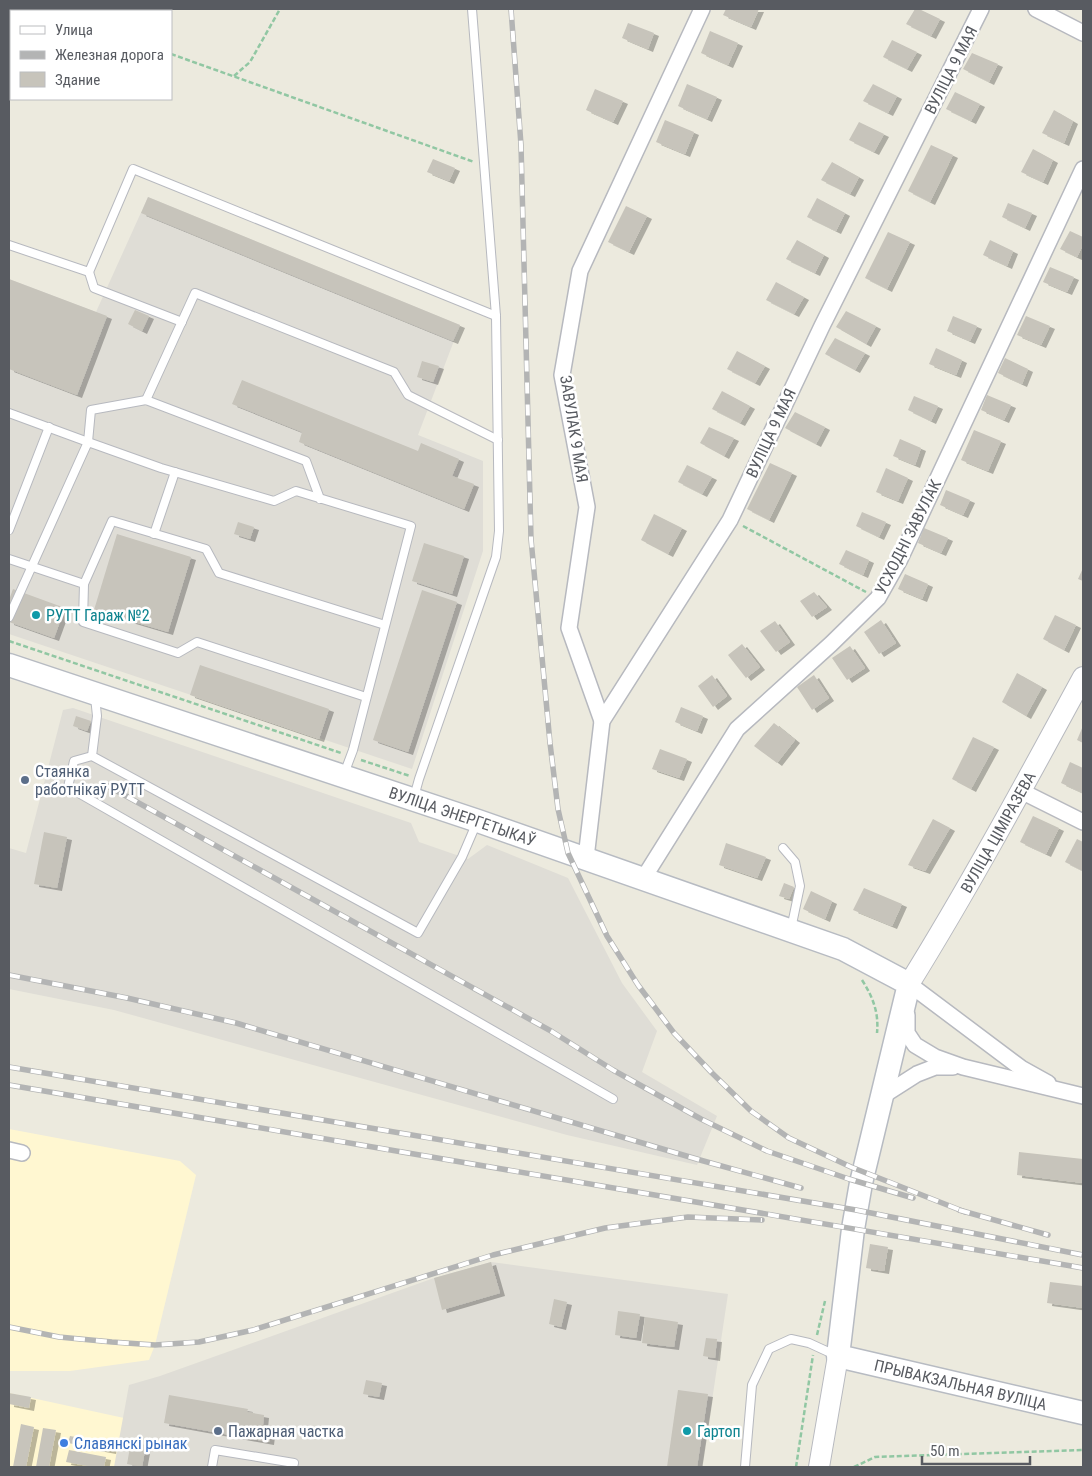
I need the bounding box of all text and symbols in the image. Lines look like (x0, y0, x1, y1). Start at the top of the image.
legend (10, 10, 172, 100)
text: Улица (55, 21, 93, 39)
street label: ВУЛІЦА 9 МАЯ (921, 23, 981, 117)
text: Железная дорога (55, 46, 164, 64)
text: Здание (55, 71, 100, 89)
street label: ЗАВУЛАК 9 МАЯ (556, 374, 592, 484)
street label: ВУЛІЦА 9 МАЯ (742, 385, 800, 481)
street label: УСХОДНІ ЗАВУЛАК (871, 476, 945, 598)
place label: РУТТ Гараж №2 (46, 606, 150, 625)
marker: РУТТ Гараж №2 (30, 609, 42, 621)
place label: Стаянка работнікаў РУТТ (35, 762, 145, 799)
street label: ВУЛІЦА ЦІМІРАЗЕВА (956, 768, 1039, 896)
marker: Стаянка работнікаў РУТТ (19, 774, 31, 786)
street label: ВУЛІЦА ЭНЕРГЕТЫКАЎ (387, 783, 539, 850)
street label: ПРЫВАКЗАЛЬНАЯ ВУЛІЦА (873, 1355, 1049, 1414)
place label: Пажарная частка (228, 1422, 344, 1441)
place label: Гартоп (697, 1422, 741, 1441)
marker: Пажарная частка (212, 1425, 224, 1437)
marker: Гартоп (681, 1425, 693, 1437)
place label: Славянскі рынак (74, 1434, 188, 1453)
scale bar (922, 1434, 1030, 1466)
marker: Славянскі рынак (58, 1437, 70, 1449)
text: 50 m (930, 1442, 960, 1460)

